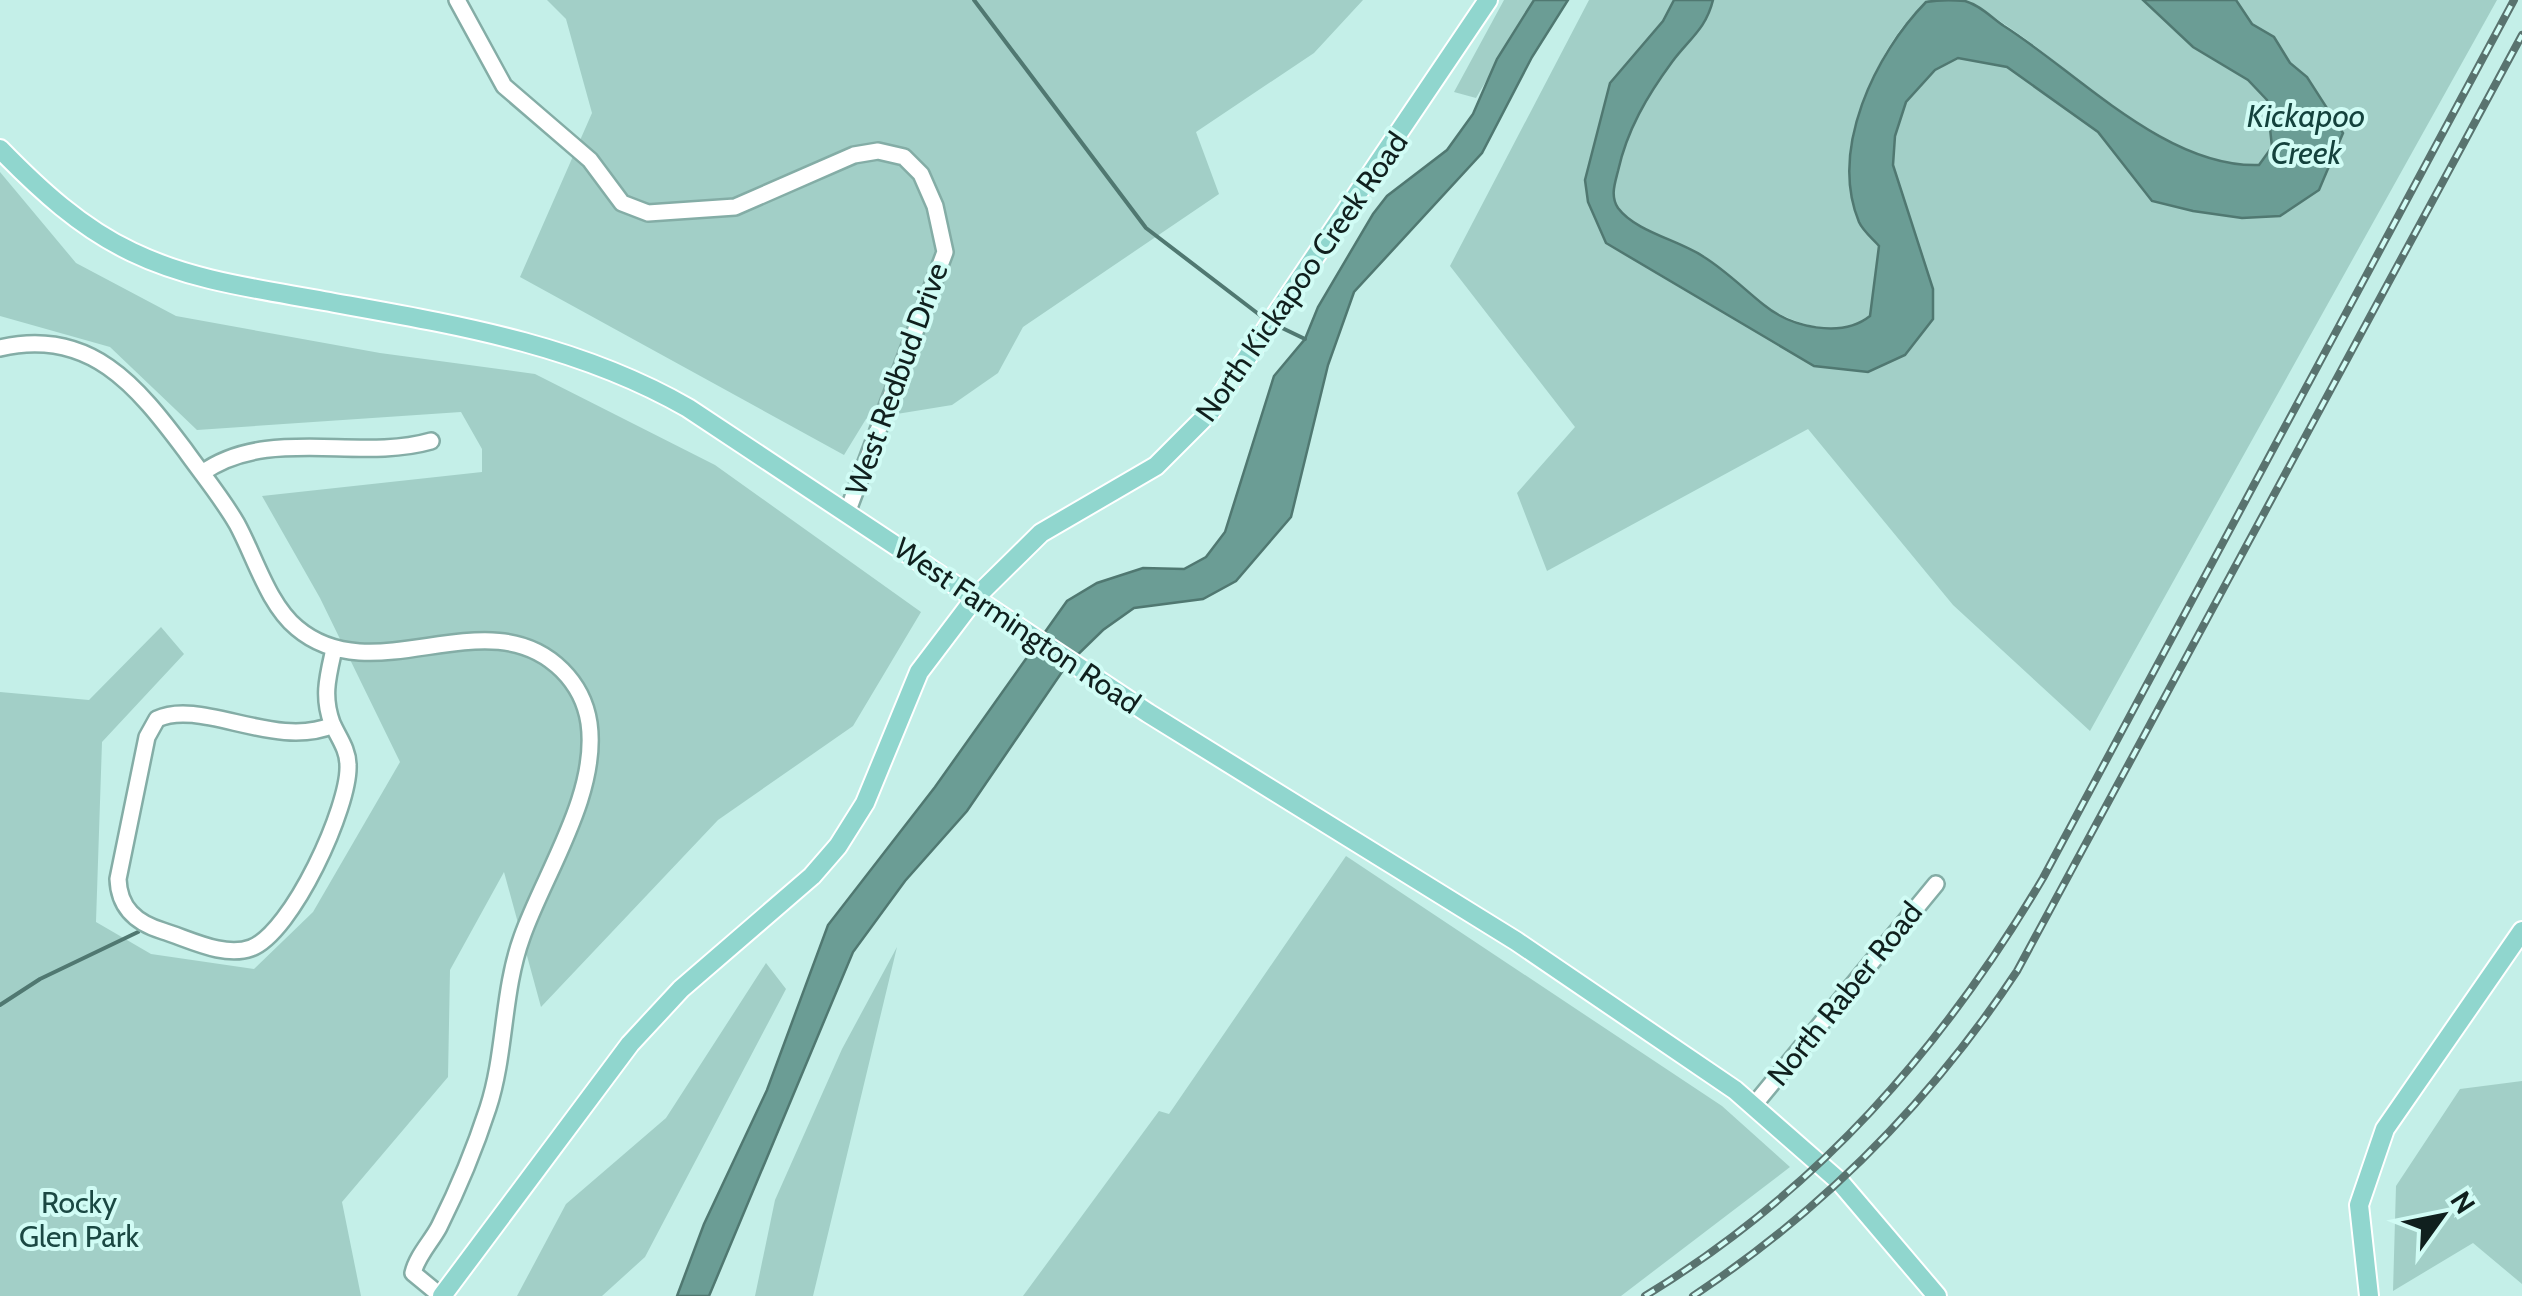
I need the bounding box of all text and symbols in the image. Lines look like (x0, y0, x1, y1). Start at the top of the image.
water label: Kickapoo Creek (2247, 96, 2365, 172)
street label: North Kickapoo Creek Road (1187, 125, 1416, 429)
street label: West Redbud Drive (837, 258, 956, 500)
street label: West Farmington Road (887, 529, 1147, 722)
street label: North Raber Road (1759, 894, 1930, 1093)
north arrow (2392, 1166, 2492, 1266)
park label: Rocky Glen Park (19, 1184, 139, 1255)
text: N (2443, 1185, 2483, 1220)

